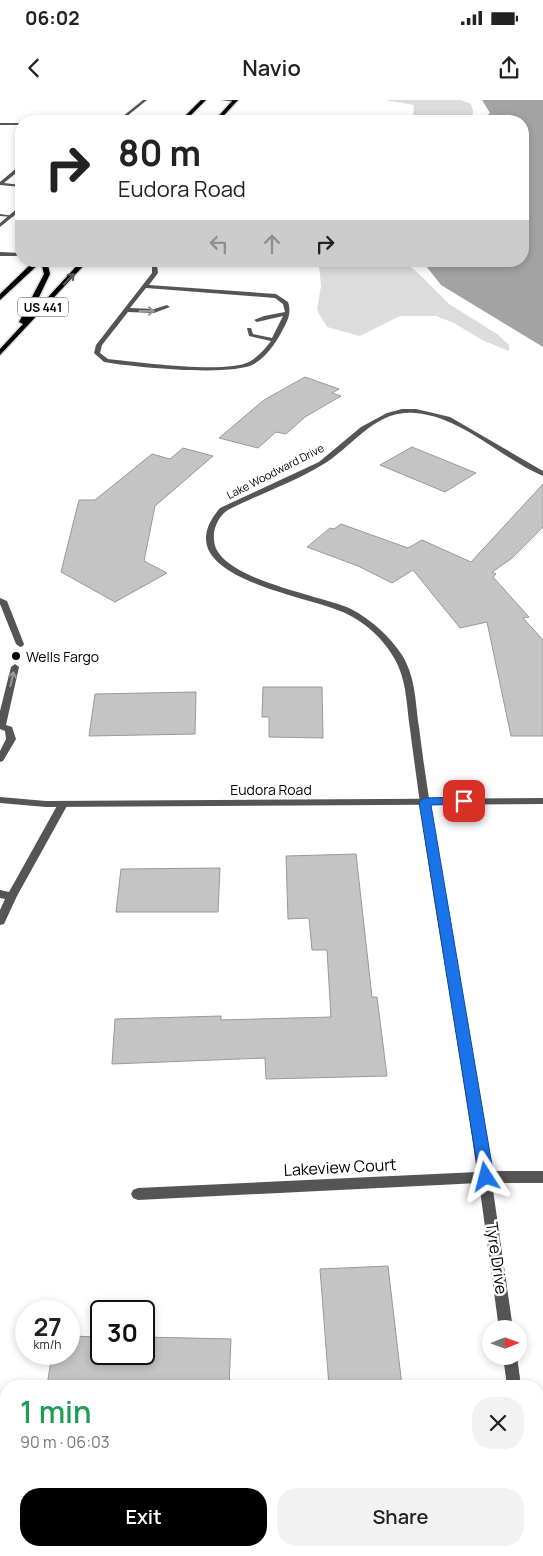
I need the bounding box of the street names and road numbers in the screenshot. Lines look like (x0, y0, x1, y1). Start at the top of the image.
road number: US 441 (18, 298, 68, 316)
street label: Lake Woodward Drive (224, 440, 327, 502)
street label: Eudora Road (230, 780, 312, 799)
street label: Lakeview Court (283, 1153, 397, 1181)
street label: Tyre Drive (481, 1221, 513, 1295)

